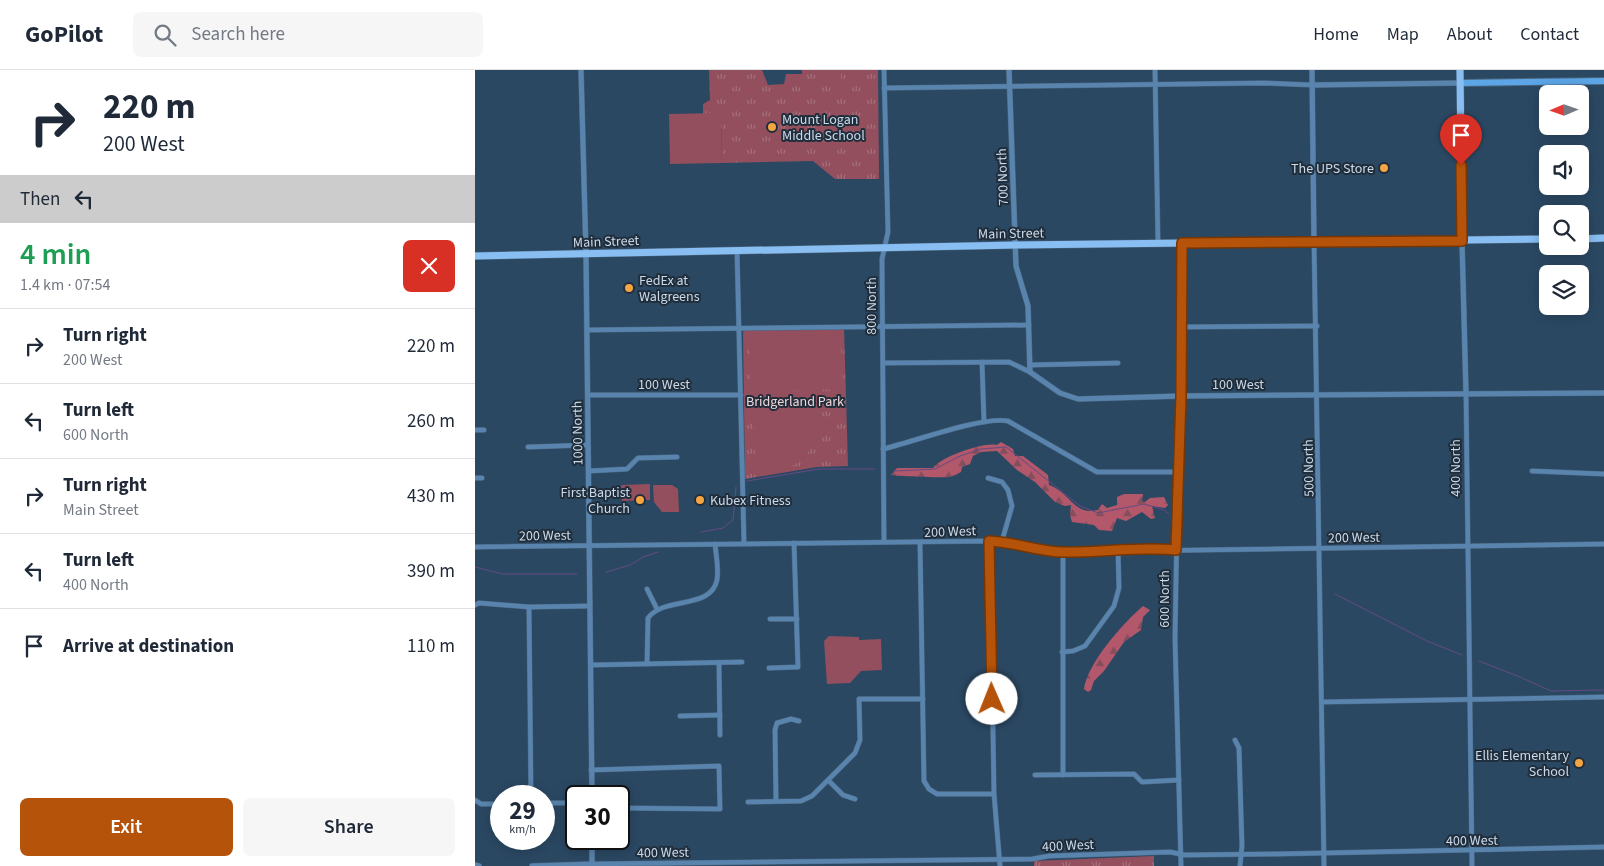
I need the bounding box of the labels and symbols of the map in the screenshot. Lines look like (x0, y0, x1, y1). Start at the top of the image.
north arrow (1539, 85, 1589, 135)
place label: Mount Logan Middle School (782, 110, 865, 146)
pin (1440, 114, 1482, 165)
marker: Mount Logan Middle School (766, 121, 778, 133)
street label: 700 North (992, 148, 1014, 206)
place label: The UPS Store (1291, 159, 1374, 179)
marker: The UPS Store (1378, 162, 1390, 174)
street label: Main Street (978, 223, 1045, 245)
street label: Main Street (573, 231, 640, 253)
place label: FedEx at Walgreens (639, 271, 700, 307)
street label: 800 North (862, 277, 882, 335)
marker: FedEx at Walgreens (623, 282, 635, 294)
street label: 100 West (638, 375, 690, 395)
street label: 100 West (1212, 375, 1264, 395)
park label: Bridgerland Park (746, 392, 844, 412)
street label: 1000 North (567, 401, 589, 465)
street label: 500 North (1298, 439, 1320, 497)
street label: 400 North (1446, 439, 1466, 497)
place label: First Baptist Church (560, 483, 630, 519)
place label: Kubex Fitness (710, 491, 791, 511)
marker: First Baptist Church (634, 494, 646, 506)
marker: Kubex Fitness (694, 494, 706, 506)
street label: 200 West (924, 521, 977, 543)
street label: 200 West (519, 526, 571, 546)
street label: 200 West (1328, 528, 1380, 548)
street label: 600 North (1155, 570, 1175, 628)
position arrow (965, 672, 1017, 724)
place label: Ellis Elementary School (1475, 746, 1569, 782)
marker: Ellis Elementary School (1573, 757, 1585, 769)
speed limit sign: 30 (565, 785, 630, 850)
street label: 400 West (1446, 831, 1498, 851)
street label: 400 West (1042, 835, 1095, 857)
street label: 400 West (637, 843, 689, 863)

